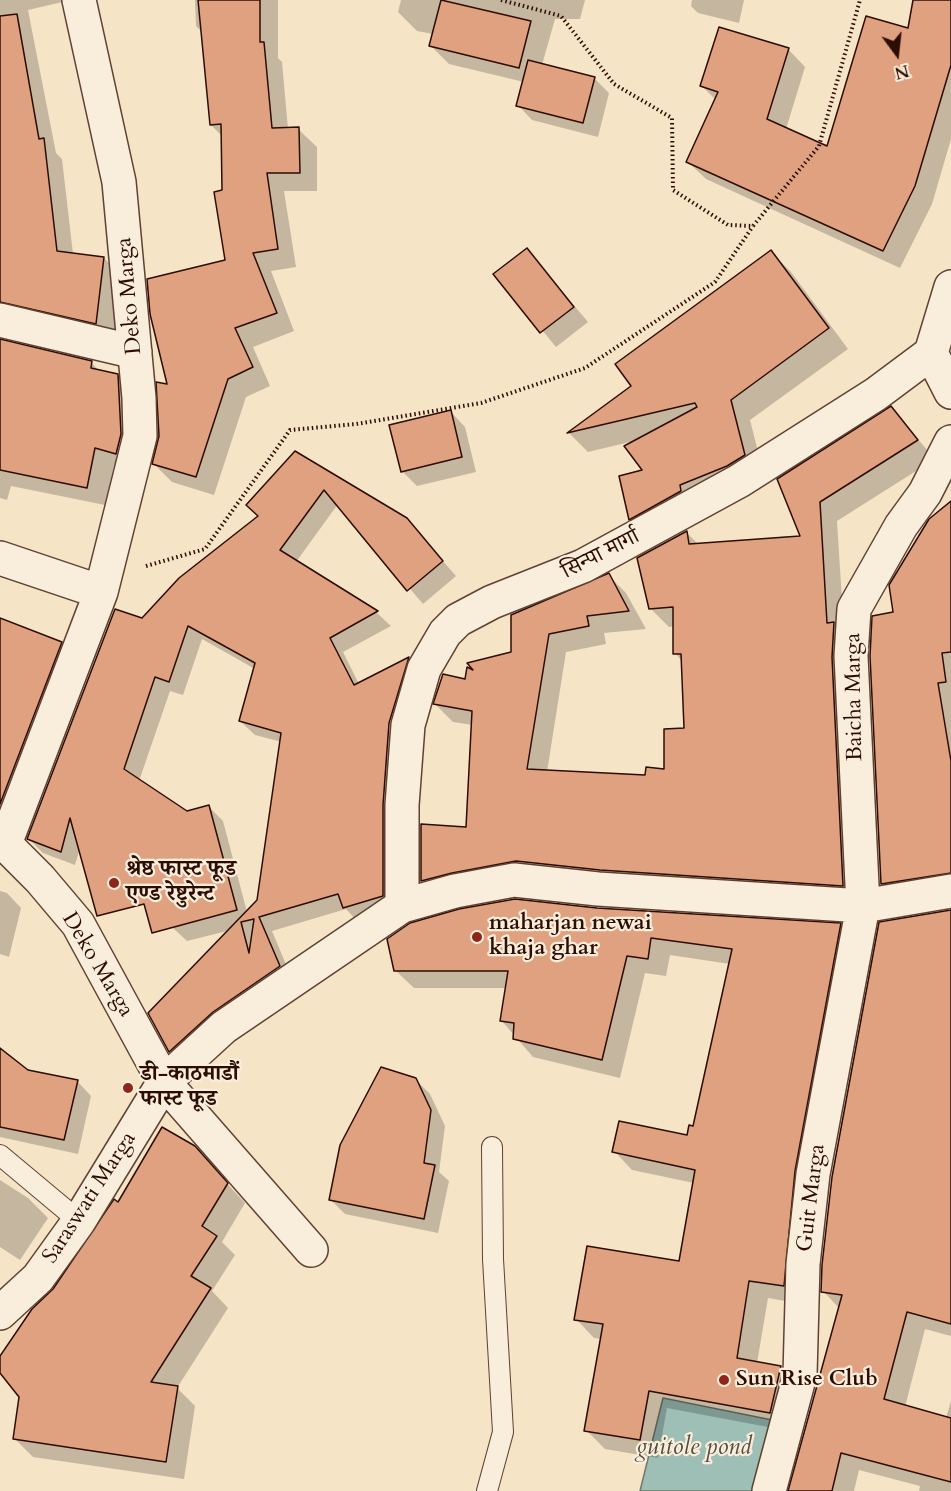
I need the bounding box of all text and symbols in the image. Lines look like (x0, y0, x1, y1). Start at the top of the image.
north arrow (867, 24, 927, 84)
text: N (892, 59, 911, 84)
street label: Deko Marga (112, 236, 148, 356)
street label: सिन्पा मार्गा (558, 524, 644, 586)
street label: Baicha Marga (841, 633, 869, 761)
place label: श्रेष्ठ फास्ट फूड एण्ड रेष्टुरेन्ट (126, 857, 236, 908)
marker: श्रेष्ठ फास्ट फूड एण्ड रेष्टुरेन्ट (107, 876, 121, 890)
street label: Deko Marga (55, 908, 139, 1022)
place label: maharjan newai khaja ghar (489, 911, 652, 962)
marker: maharjan newai khaja ghar (470, 930, 484, 944)
place label: डी-काठमाडौं फास्ट फूड (140, 1062, 239, 1114)
marker: डी-काठमाडौं फास्ट फूड (121, 1081, 135, 1095)
street label: Saraswati Marga (38, 1127, 142, 1269)
street label: Guit Marga (792, 1142, 832, 1254)
place label: Sun Rise Club (736, 1367, 878, 1393)
marker: Sun Rise Club (717, 1373, 731, 1387)
water label: guitole pond (636, 1434, 752, 1462)

